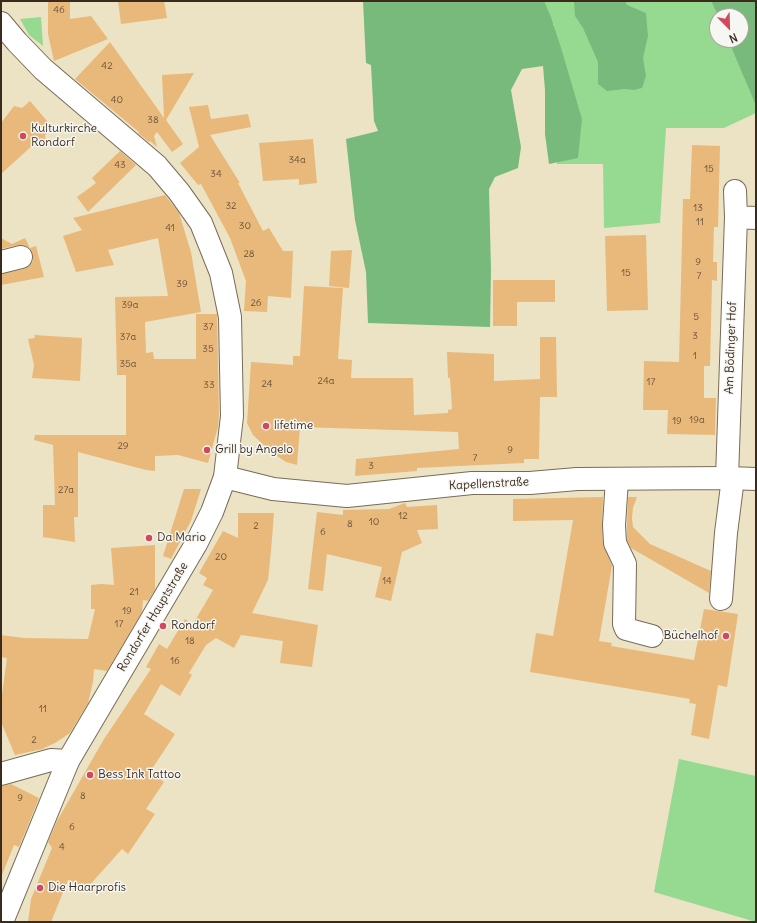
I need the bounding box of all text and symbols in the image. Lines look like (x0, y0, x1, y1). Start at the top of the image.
house number: 46 (53, 4, 65, 16)
north arrow (709, 8, 749, 48)
text: N (727, 30, 740, 46)
house number: 42 (101, 60, 113, 72)
house number: 40 (111, 94, 123, 106)
house number: 38 (147, 114, 159, 126)
place label: Kulturkirche Rondorf (31, 122, 97, 150)
marker: Kulturkirche Rondorf (18, 131, 28, 141)
house number: 34a (288, 154, 306, 166)
house number: 43 (114, 159, 126, 171)
house number: 15 (704, 163, 714, 175)
house number: 34 (210, 168, 222, 180)
house number: 32 (225, 200, 237, 212)
house number: 13 (693, 202, 703, 214)
house number: 11 (696, 216, 704, 228)
house number: 30 (239, 220, 251, 232)
house number: 41 (165, 222, 175, 234)
house number: 28 (243, 248, 255, 260)
house number: 9 (695, 256, 701, 268)
house number: 15 (621, 267, 631, 279)
house number: 7 (697, 270, 701, 282)
house number: 39 (176, 278, 188, 290)
house number: 26 (250, 297, 262, 309)
house number: 39a (121, 299, 139, 311)
street label: Am Bödinger Hof (722, 302, 740, 394)
house number: 5 (693, 311, 699, 323)
house number: 37 (203, 321, 213, 333)
house number: 3 (692, 330, 698, 342)
house number: 37a (120, 331, 136, 343)
house number: 35 (202, 343, 214, 355)
house number: 1 (693, 350, 697, 362)
house number: 35a (119, 358, 137, 370)
house number: 24a (318, 375, 334, 387)
house number: 17 (647, 376, 655, 388)
house number: 24 (261, 378, 273, 390)
house number: 33 (203, 379, 215, 391)
house number: 19a (689, 414, 705, 426)
house number: 19 (672, 415, 682, 427)
place label: lifetime (274, 419, 313, 433)
marker: lifetime (261, 421, 271, 431)
house number: 29 (117, 440, 129, 452)
place label: Grill by Angelo (215, 443, 293, 457)
house number: 9 (507, 444, 513, 456)
marker: Grill by Angelo (202, 445, 212, 455)
house number: 7 (473, 452, 477, 464)
house number: 3 (368, 460, 374, 472)
street label: Kapellenstraße (448, 475, 530, 493)
house number: 27a (58, 484, 74, 496)
house number: 12 (398, 510, 408, 522)
house number: 10 (369, 516, 379, 528)
house number: 8 (347, 518, 353, 530)
house number: 2 (253, 520, 259, 532)
house number: 6 (320, 526, 326, 538)
place label: Da Mario (157, 531, 206, 545)
marker: Da Mario (144, 533, 154, 543)
house number: 20 (215, 551, 227, 563)
street label: Rondorfer Hauptstraße (115, 560, 191, 674)
house number: 14 (382, 575, 392, 587)
house number: 21 (129, 586, 139, 598)
house number: 19 (122, 605, 132, 617)
house number: 17 (115, 618, 123, 630)
place label: Rondorf (171, 619, 215, 633)
marker: Rondorf (158, 621, 168, 631)
place label: Büchelhof (663, 629, 718, 643)
marker: Büchelhof (721, 631, 731, 641)
house number: 18 (185, 635, 195, 647)
house number: 16 (170, 655, 180, 667)
house number: 11 (39, 703, 47, 715)
house number: 2 (31, 734, 37, 746)
place label: Bess Ink Tattoo (98, 768, 181, 782)
marker: Bess Ink Tattoo (85, 770, 95, 780)
house number: 8 (80, 790, 86, 802)
house number: 9 (17, 792, 23, 804)
house number: 6 (69, 821, 75, 833)
house number: 4 (59, 841, 65, 853)
place label: Die Haarprofis (48, 881, 126, 895)
marker: Die Haarprofis (35, 883, 45, 893)

